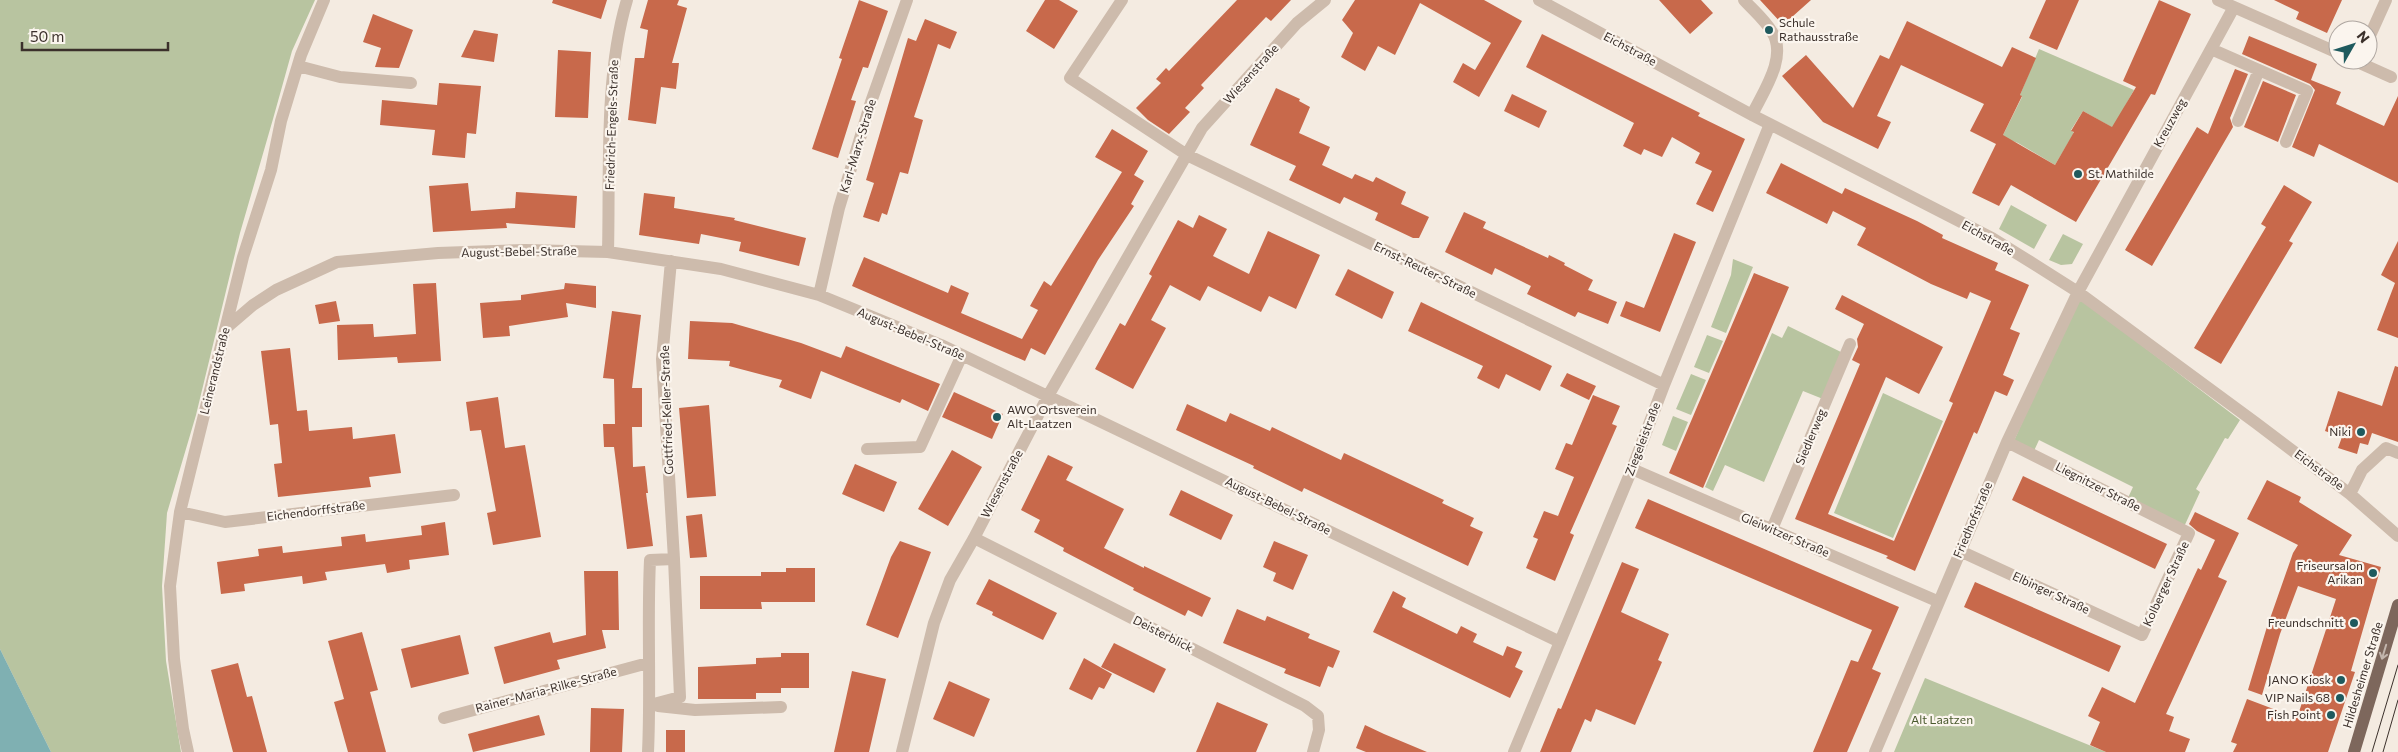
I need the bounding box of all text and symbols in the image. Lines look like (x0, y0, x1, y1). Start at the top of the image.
place label: Schule Rathausstraße (1779, 15, 1858, 43)
scale bar (22, 20, 169, 52)
north arrow (2328, 20, 2378, 70)
marker: Schule Rathausstraße (1763, 24, 1775, 36)
text: 50 m (30, 27, 64, 45)
text: N (2354, 27, 2373, 46)
street label: Eichstraße (1602, 28, 1659, 68)
street label: Wiesenstraße (1220, 41, 1281, 106)
street label: Friedrich-Engels-Straße (602, 60, 620, 190)
street label: Kreuzweg (2150, 95, 2189, 149)
street label: Karl-Marx-Straße (836, 97, 878, 194)
place label: St. Mathilde (2088, 166, 2154, 180)
marker: St. Mathilde (2072, 168, 2084, 180)
street label: Eichstraße (1960, 217, 2017, 257)
street label: Ernst-Reuter-Straße (1372, 238, 1479, 300)
street label: August-Bebel-Straße (461, 243, 577, 259)
street label: August-Bebel-Straße (855, 304, 967, 362)
street label: Leinerandstraße (196, 326, 232, 416)
street label: Gottfried-Keller-Straße (657, 345, 675, 475)
street label: Ziegeleistraße (1622, 400, 1662, 477)
place label: AWO Ortsverein Alt-Laatzen (1007, 402, 1097, 430)
street label: Siedlerweg (1792, 406, 1828, 467)
marker: AWO Ortsverein Alt-Laatzen (991, 411, 1003, 423)
place label: Niki (2329, 424, 2351, 438)
marker: Niki (2355, 426, 2367, 438)
street label: Eichstraße (2292, 446, 2347, 492)
street label: Wiesenstraße (977, 447, 1025, 520)
street label: Liegnitzer Straße (2054, 459, 2143, 514)
street label: August-Bebel-Straße (1223, 473, 1333, 537)
street label: Friedhofstraße (1950, 479, 1994, 560)
street label: Eichendorffstraße (266, 497, 366, 523)
street label: Gleiwitzer Straße (1739, 509, 1832, 559)
street label: Kolberger Straße (2139, 539, 2191, 628)
place label: Friseursalon Arikan (2297, 558, 2363, 586)
marker: Friseursalon Arikan (2367, 567, 2379, 579)
street label: Elbinger Straße (2011, 568, 2092, 616)
street label: Deisterblick (1131, 612, 1196, 654)
place label: Freundschnitt (2268, 615, 2344, 629)
marker: Freundschnitt (2348, 617, 2360, 629)
street label: Hildesheimer Straße (2339, 620, 2385, 730)
one-way arrow (2379, 644, 2389, 660)
street label: Rainer-Maria-Rilke-Straße (474, 663, 618, 715)
place label: JANO Kiosk (2268, 672, 2331, 687)
marker: JANO Kiosk (2335, 674, 2347, 686)
place label: VIP Nails 68 (2265, 690, 2330, 704)
marker: VIP Nails 68 (2334, 692, 2346, 704)
place label: Fish Point (2267, 707, 2321, 721)
marker: Fish Point (2325, 709, 2337, 721)
park label: Alt Laatzen (1911, 712, 1973, 726)

